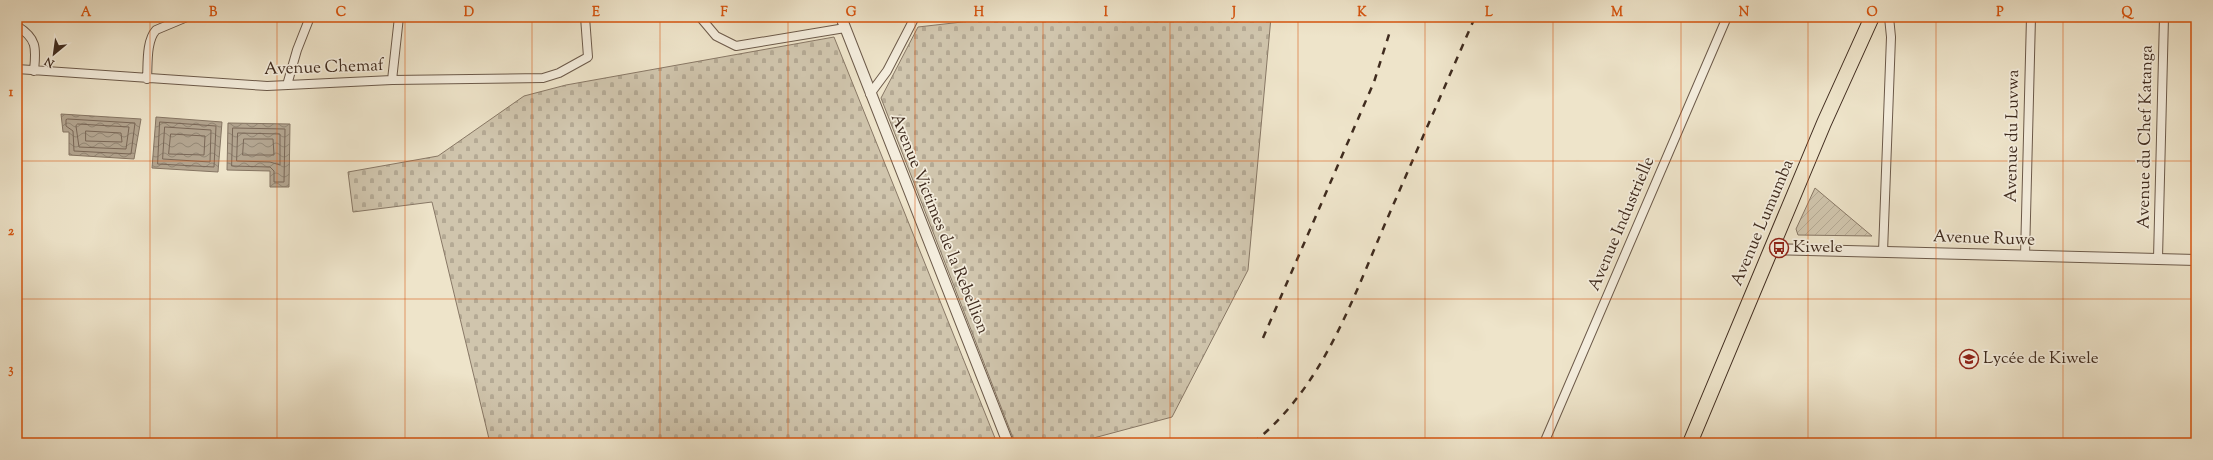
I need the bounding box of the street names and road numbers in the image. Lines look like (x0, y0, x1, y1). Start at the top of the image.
street label: Avenue du Chef Katanga (2132, 45, 2160, 229)
street label: Avenue Chemaf (264, 54, 385, 82)
street label: Avenue du Luvwa (2000, 69, 2026, 203)
street label: Avenue Victimes de la Rebellion (884, 110, 994, 338)
street label: Avenue Industrielle (1583, 153, 1661, 295)
street label: Avenue Lumumba (1726, 156, 1801, 290)
street label: Avenue Ruwe (1933, 225, 2035, 253)

